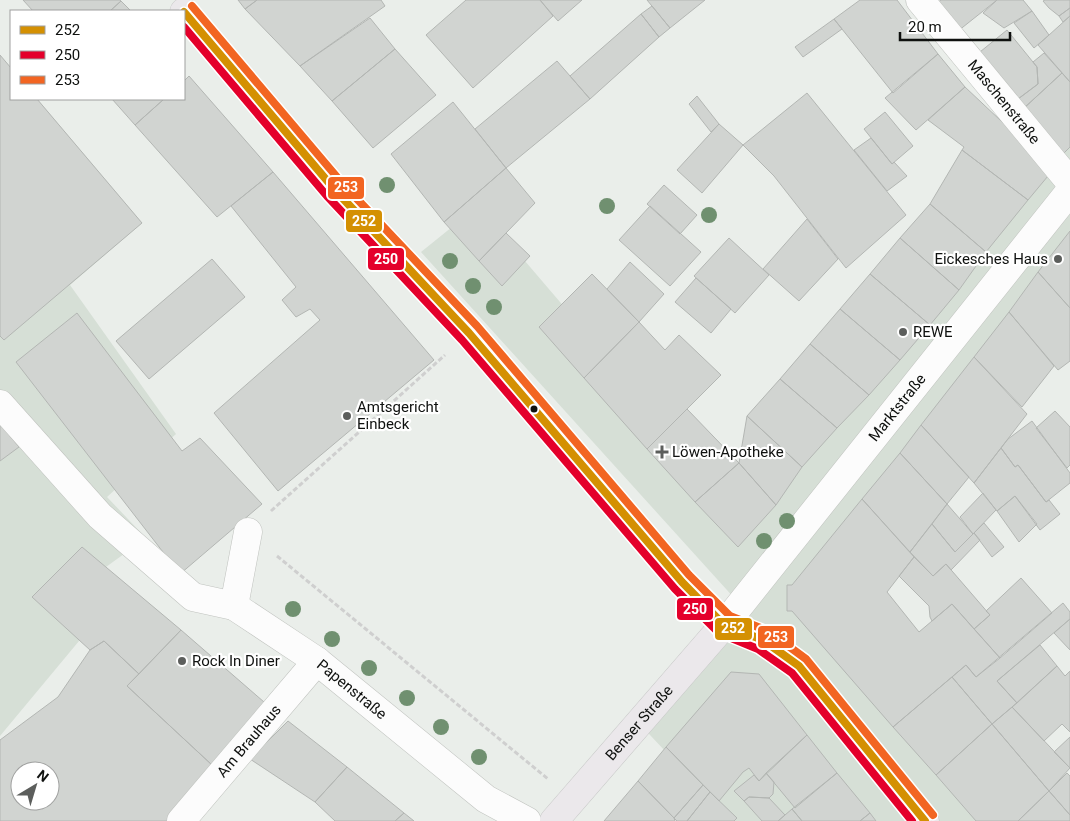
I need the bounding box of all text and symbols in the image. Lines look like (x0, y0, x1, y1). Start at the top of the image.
legend (10, 10, 185, 100)
scale bar (900, 10, 1010, 42)
text: 20 m (908, 18, 942, 36)
text: 252 (55, 21, 80, 39)
text: 250 (55, 46, 80, 64)
street label: Maschenstraße (964, 56, 1044, 148)
text: 253 (55, 71, 80, 89)
line badge: 253 (327, 176, 365, 200)
text: 253 (334, 179, 358, 195)
line badge: 252 (345, 209, 383, 233)
text: 252 (352, 213, 376, 229)
line badge: 250 (367, 247, 405, 271)
place label: Eickesches Haus (934, 250, 1048, 268)
text: 250 (374, 251, 398, 267)
marker: Eickesches Haus (1052, 253, 1064, 265)
place label: REWE (913, 323, 953, 341)
marker: REWE (897, 326, 909, 338)
street label: Marktstraße (865, 370, 930, 445)
place label: Amtsgericht Einbeck (357, 398, 439, 433)
unlabelled marker (529, 404, 539, 414)
marker: Amtsgericht Einbeck (341, 410, 353, 422)
place label: Löwen-Apotheke (672, 443, 784, 461)
marker: Löwen-Apotheke (656, 446, 668, 458)
line badge: 250 (676, 597, 714, 621)
text: 250 (683, 601, 707, 617)
line badge: 252 (714, 617, 753, 641)
text: 252 (721, 620, 745, 636)
line badge: 253 (757, 625, 795, 649)
text: 253 (764, 629, 788, 645)
place label: Rock In Diner (192, 652, 280, 670)
marker: Rock In Diner (176, 655, 188, 667)
street label: Papenstraße (313, 656, 390, 723)
street label: Benser Straße (602, 681, 677, 764)
street label: Am Brauhaus (213, 701, 285, 781)
north arrow (10, 761, 60, 811)
text: N (34, 766, 52, 785)

